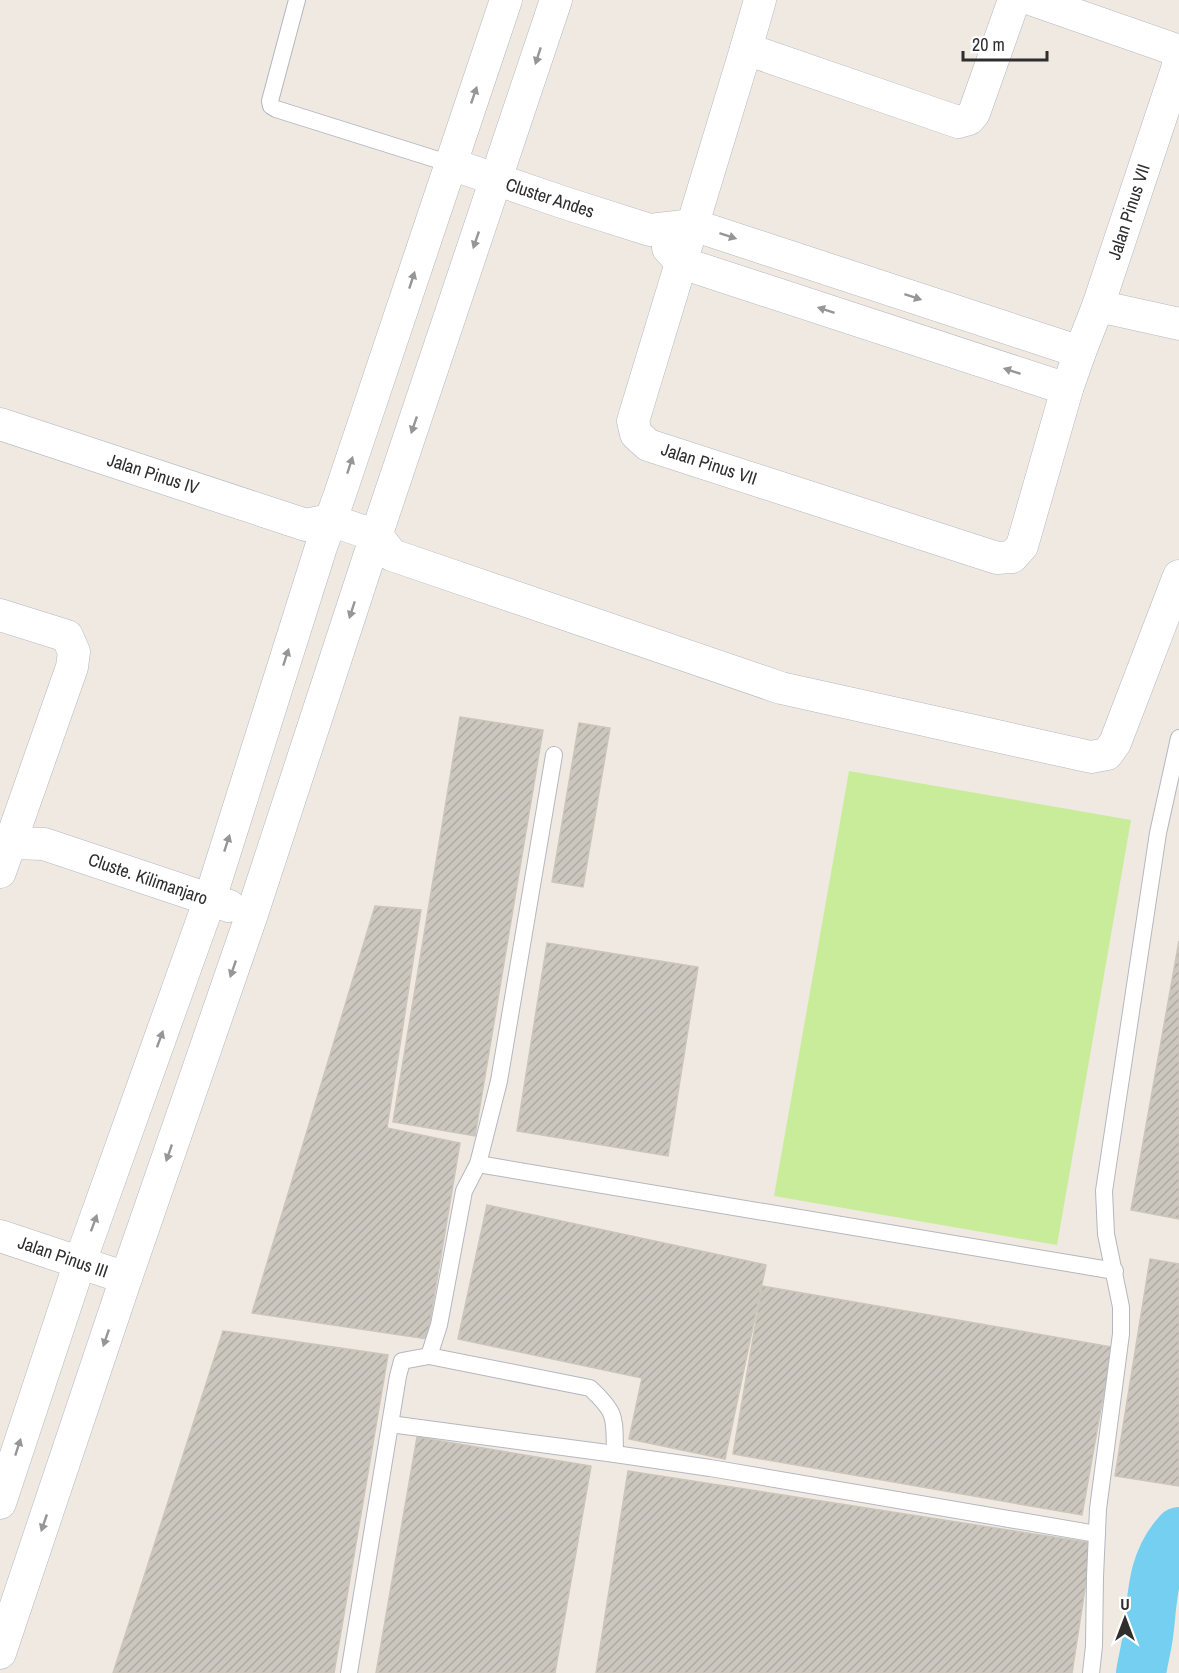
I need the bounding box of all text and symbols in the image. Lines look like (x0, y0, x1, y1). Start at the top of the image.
scale bar (963, 24, 1047, 62)
text: 20 m (972, 32, 1005, 57)
one-way arrow (533, 47, 542, 65)
one-way arrow (469, 86, 479, 104)
street label: Jalan Pinus VII (1101, 161, 1156, 263)
street label: Cluster Andes (503, 171, 598, 224)
one-way arrow (471, 232, 481, 250)
one-way arrow (719, 232, 737, 242)
one-way arrow (407, 271, 417, 289)
one-way arrow (904, 293, 922, 303)
one-way arrow (817, 305, 835, 314)
one-way arrow (1003, 365, 1021, 375)
one-way arrow (409, 416, 418, 434)
street label: Jalan Pinus VII (658, 436, 760, 491)
street label: Jalan Pinus IV (104, 447, 202, 500)
one-way arrow (346, 456, 355, 474)
one-way arrow (347, 601, 356, 619)
one-way arrow (282, 648, 291, 666)
one-way arrow (223, 834, 232, 852)
street label: Cluste. Kilimanjaro (85, 846, 211, 911)
one-way arrow (228, 960, 237, 978)
one-way arrow (155, 1030, 165, 1048)
one-way arrow (164, 1145, 174, 1163)
one-way arrow (90, 1213, 100, 1231)
street label: Jalan Pinus III (15, 1229, 111, 1284)
one-way arrow (101, 1329, 110, 1347)
one-way arrow (14, 1438, 24, 1456)
one-way arrow (38, 1514, 48, 1532)
north arrow (1095, 1589, 1155, 1649)
text: U (1120, 1593, 1130, 1615)

